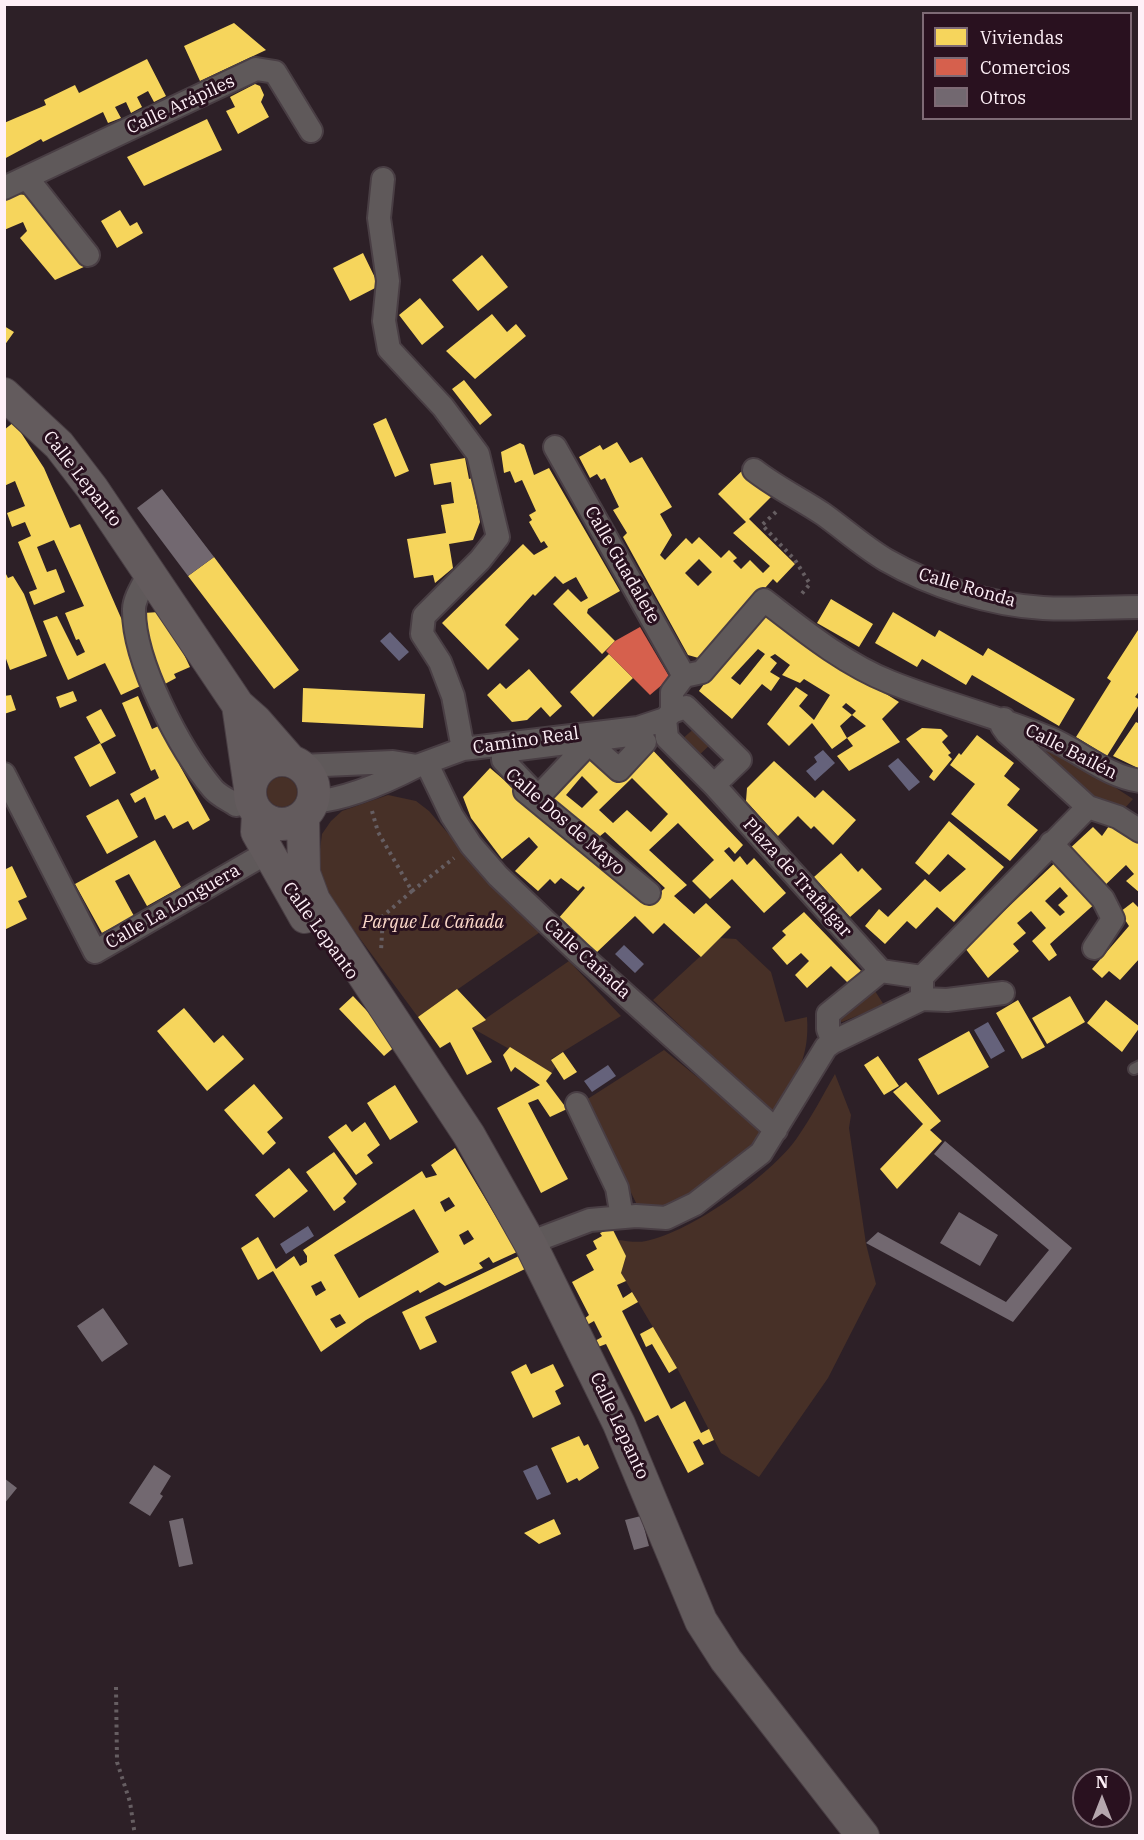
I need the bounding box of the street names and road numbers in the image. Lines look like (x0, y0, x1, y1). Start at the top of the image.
street label: Calle Arápiles (124, 71, 238, 139)
street label: Calle Lepanto (38, 427, 126, 531)
street label: Calle Guadalete (580, 503, 664, 627)
street label: Calle Ronda (916, 564, 1018, 612)
street label: Calle Bailén (1022, 720, 1120, 784)
street label: Camino Real (472, 723, 580, 759)
street label: Calle Dos de Mayo (501, 764, 629, 880)
street label: Plaza de Trafalgar (738, 814, 856, 942)
street label: Calle La Longuera (102, 860, 244, 954)
street label: Calle Lepanto (277, 878, 363, 984)
street label: Calle Cañada (539, 914, 635, 1004)
street label: Calle Lepanto (585, 1369, 653, 1483)

